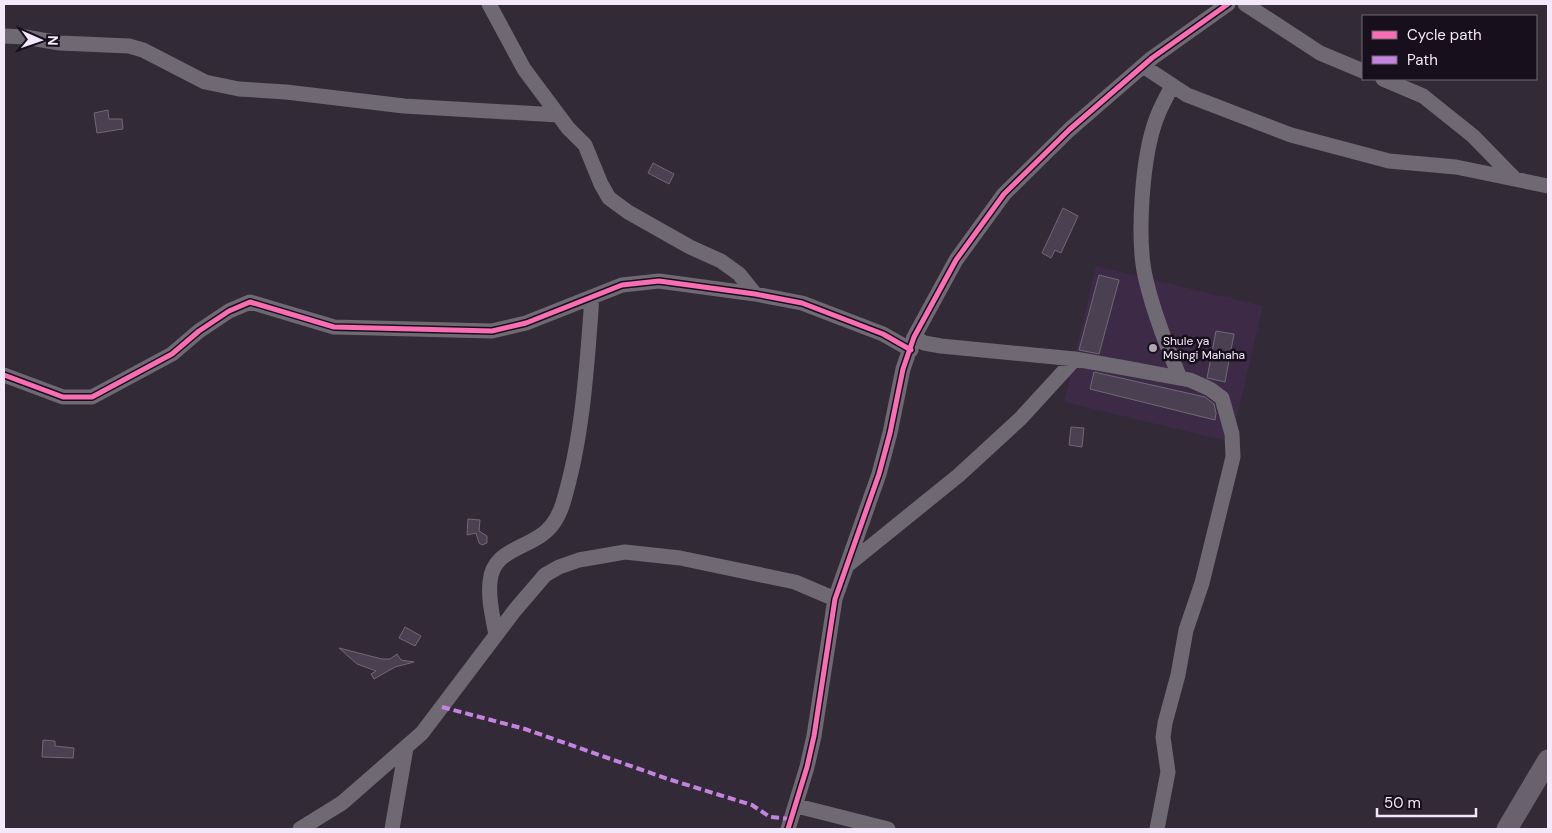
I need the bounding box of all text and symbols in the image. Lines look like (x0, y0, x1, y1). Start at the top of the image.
north arrow (15, 15, 65, 65)
legend (1362, 15, 1537, 80)
text: Cycle path (1407, 25, 1482, 45)
text: N (44, 35, 62, 46)
text: Path (1407, 50, 1438, 70)
place label: Shule ya Msingi Mahaha (1163, 333, 1245, 363)
marker: Shule ya Msingi Mahaha (1147, 342, 1159, 354)
scale bar (1377, 786, 1476, 818)
text: 50 m (1384, 793, 1421, 813)

